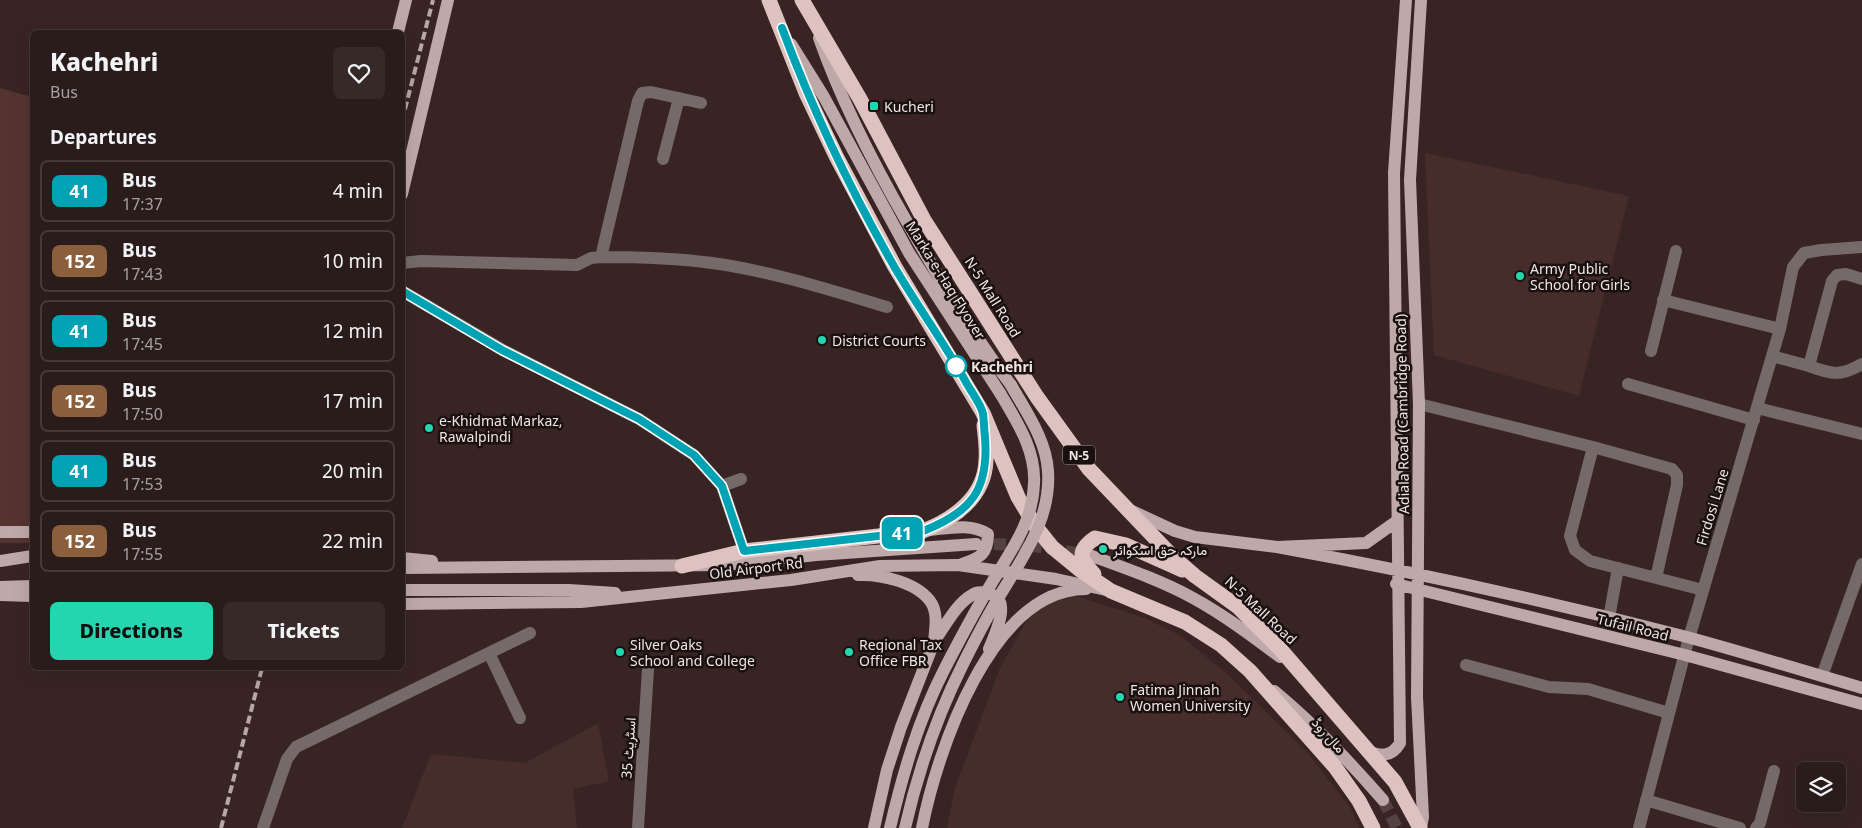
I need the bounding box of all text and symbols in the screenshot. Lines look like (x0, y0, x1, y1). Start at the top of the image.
text: Kachehri (50, 45, 158, 78)
button: heart (333, 47, 385, 99)
text: Bus (50, 81, 78, 103)
place label: Kucheri (884, 97, 934, 116)
marker: Kucheri (868, 100, 880, 112)
text: Departures (50, 124, 157, 150)
text: Bus (122, 167, 157, 193)
text: 4 min (333, 178, 383, 204)
text: 41 (69, 179, 90, 203)
text: 17:37 (122, 193, 163, 215)
street label: Marka-e-Haq Flyover (902, 217, 990, 343)
text: Bus (122, 237, 157, 263)
text: 10 min (322, 248, 383, 274)
text: 152 (64, 249, 95, 273)
street label: N-5 Mall Road (961, 253, 1025, 341)
place label: Army Public School for Girls (1530, 259, 1630, 294)
text: 17:43 (122, 263, 163, 285)
marker: Army Public School for Girls (1514, 270, 1526, 282)
text: Bus (122, 307, 157, 333)
street label: Adiala Road (Cambridge Road) (1391, 314, 1413, 514)
text: 12 min (322, 318, 383, 344)
text: 41 (69, 319, 90, 343)
place label: District Courts (832, 331, 926, 350)
text: 17:45 (122, 333, 163, 355)
marker: District Courts (816, 334, 828, 346)
marker: Kachehri (945, 355, 967, 377)
place label: Kachehri (971, 357, 1033, 376)
text: Bus (122, 377, 157, 403)
text: 17 min (322, 388, 383, 414)
text: 152 (64, 389, 95, 413)
text: 17:50 (122, 403, 163, 425)
place label: e-Khidmat Markaz, Rawalpindi (439, 411, 563, 446)
marker: e-Khidmat Markaz, Rawalpindi (423, 422, 435, 434)
road number: N-5 (1063, 446, 1095, 464)
text: Bus (122, 447, 157, 473)
text: 20 min (322, 458, 383, 484)
text: 41 (69, 459, 90, 483)
street label: Firdosi Lane (1691, 466, 1733, 548)
text: 17:53 (122, 473, 163, 495)
text: Bus (122, 517, 157, 543)
line badge: 41 (880, 517, 924, 549)
text: 41 (892, 521, 912, 545)
text: 22 min (322, 528, 383, 554)
text: 152 (64, 529, 95, 553)
place label: مارکہ حق اسکوائر (1112, 540, 1207, 559)
text: 17:55 (122, 543, 163, 565)
marker: مارکہ حق اسکوائر (1097, 543, 1109, 555)
street label: Old Airport Rd (708, 553, 804, 583)
street label: N-5 Mall Road (1221, 572, 1301, 648)
button: Directions (50, 602, 213, 660)
button: Tickets (223, 602, 385, 660)
street label: Tufail Road (1595, 609, 1671, 645)
place label: Silver Oaks School and College (630, 635, 755, 670)
place label: Regional Tax Office FBR (859, 635, 943, 670)
marker: Silver Oaks School and College (614, 646, 626, 658)
marker: Regional Tax Office FBR (843, 646, 855, 658)
place label: Fatima Jinnah Women University (1130, 680, 1251, 715)
marker: Fatima Jinnah Women University (1114, 691, 1126, 703)
street label: مال روڈ (1307, 713, 1350, 757)
street label: اسٹریٹ 35 (616, 717, 640, 779)
map controls (1796, 762, 1846, 812)
button: layers (1796, 762, 1846, 812)

